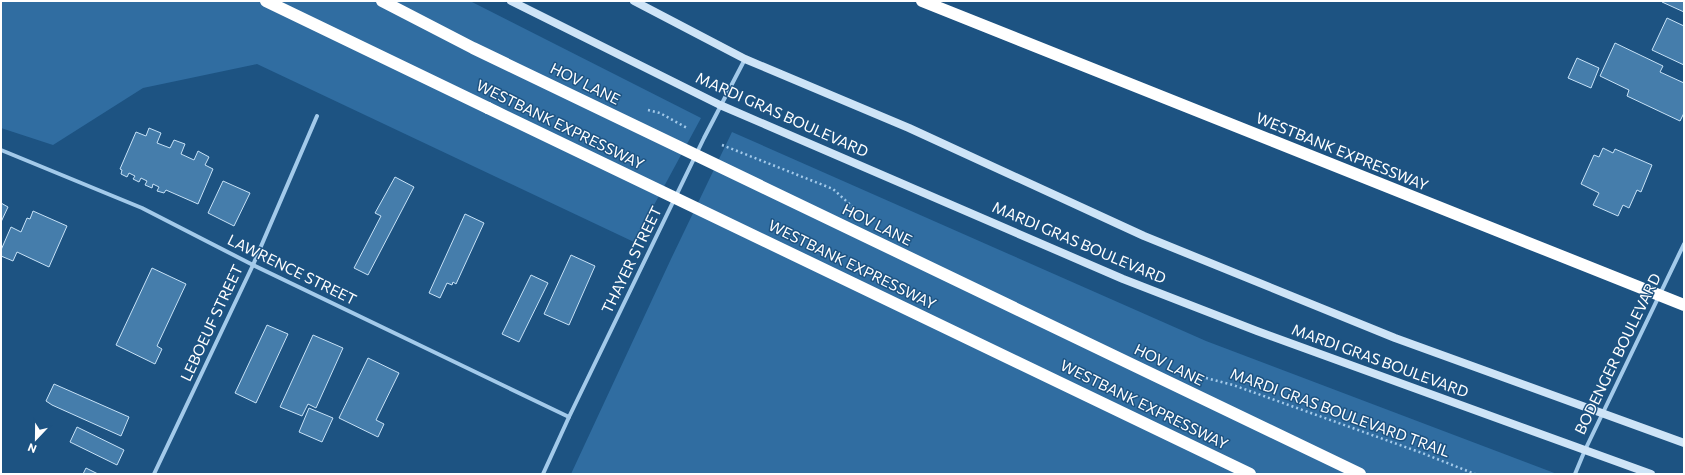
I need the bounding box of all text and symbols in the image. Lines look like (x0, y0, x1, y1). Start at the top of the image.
street label: HOV LANE (548, 58, 623, 108)
street label: MARDI GRAS BOULEVARD (693, 68, 871, 160)
street label: WESTBANK EXPRESSWAY (474, 76, 647, 173)
street label: WESTBANK EXPRESSWAY (1254, 108, 1431, 194)
street label: MARDI GRAS BOULEVARD (990, 197, 1169, 287)
street label: HOV LANE (840, 199, 915, 249)
street label: THAYER STREET (597, 203, 665, 316)
street label: WESTBANK EXPRESSWAY (766, 216, 939, 313)
street label: LAWRENCE STREET (225, 230, 360, 308)
street label: LEBOEUF STREET (176, 261, 246, 384)
street label: BODENGER BOULEVARD (1570, 270, 1664, 437)
street label: MARDI GRAS BOULEVARD (1289, 320, 1471, 400)
street label: HOV LANE (1132, 339, 1207, 389)
street label: WESTBANK EXPRESSWAY (1058, 356, 1231, 453)
street label: MARDI GRAS BOULEVARD TRAIL (1228, 364, 1453, 460)
north arrow (16, 419, 56, 459)
text: N (26, 441, 38, 456)

